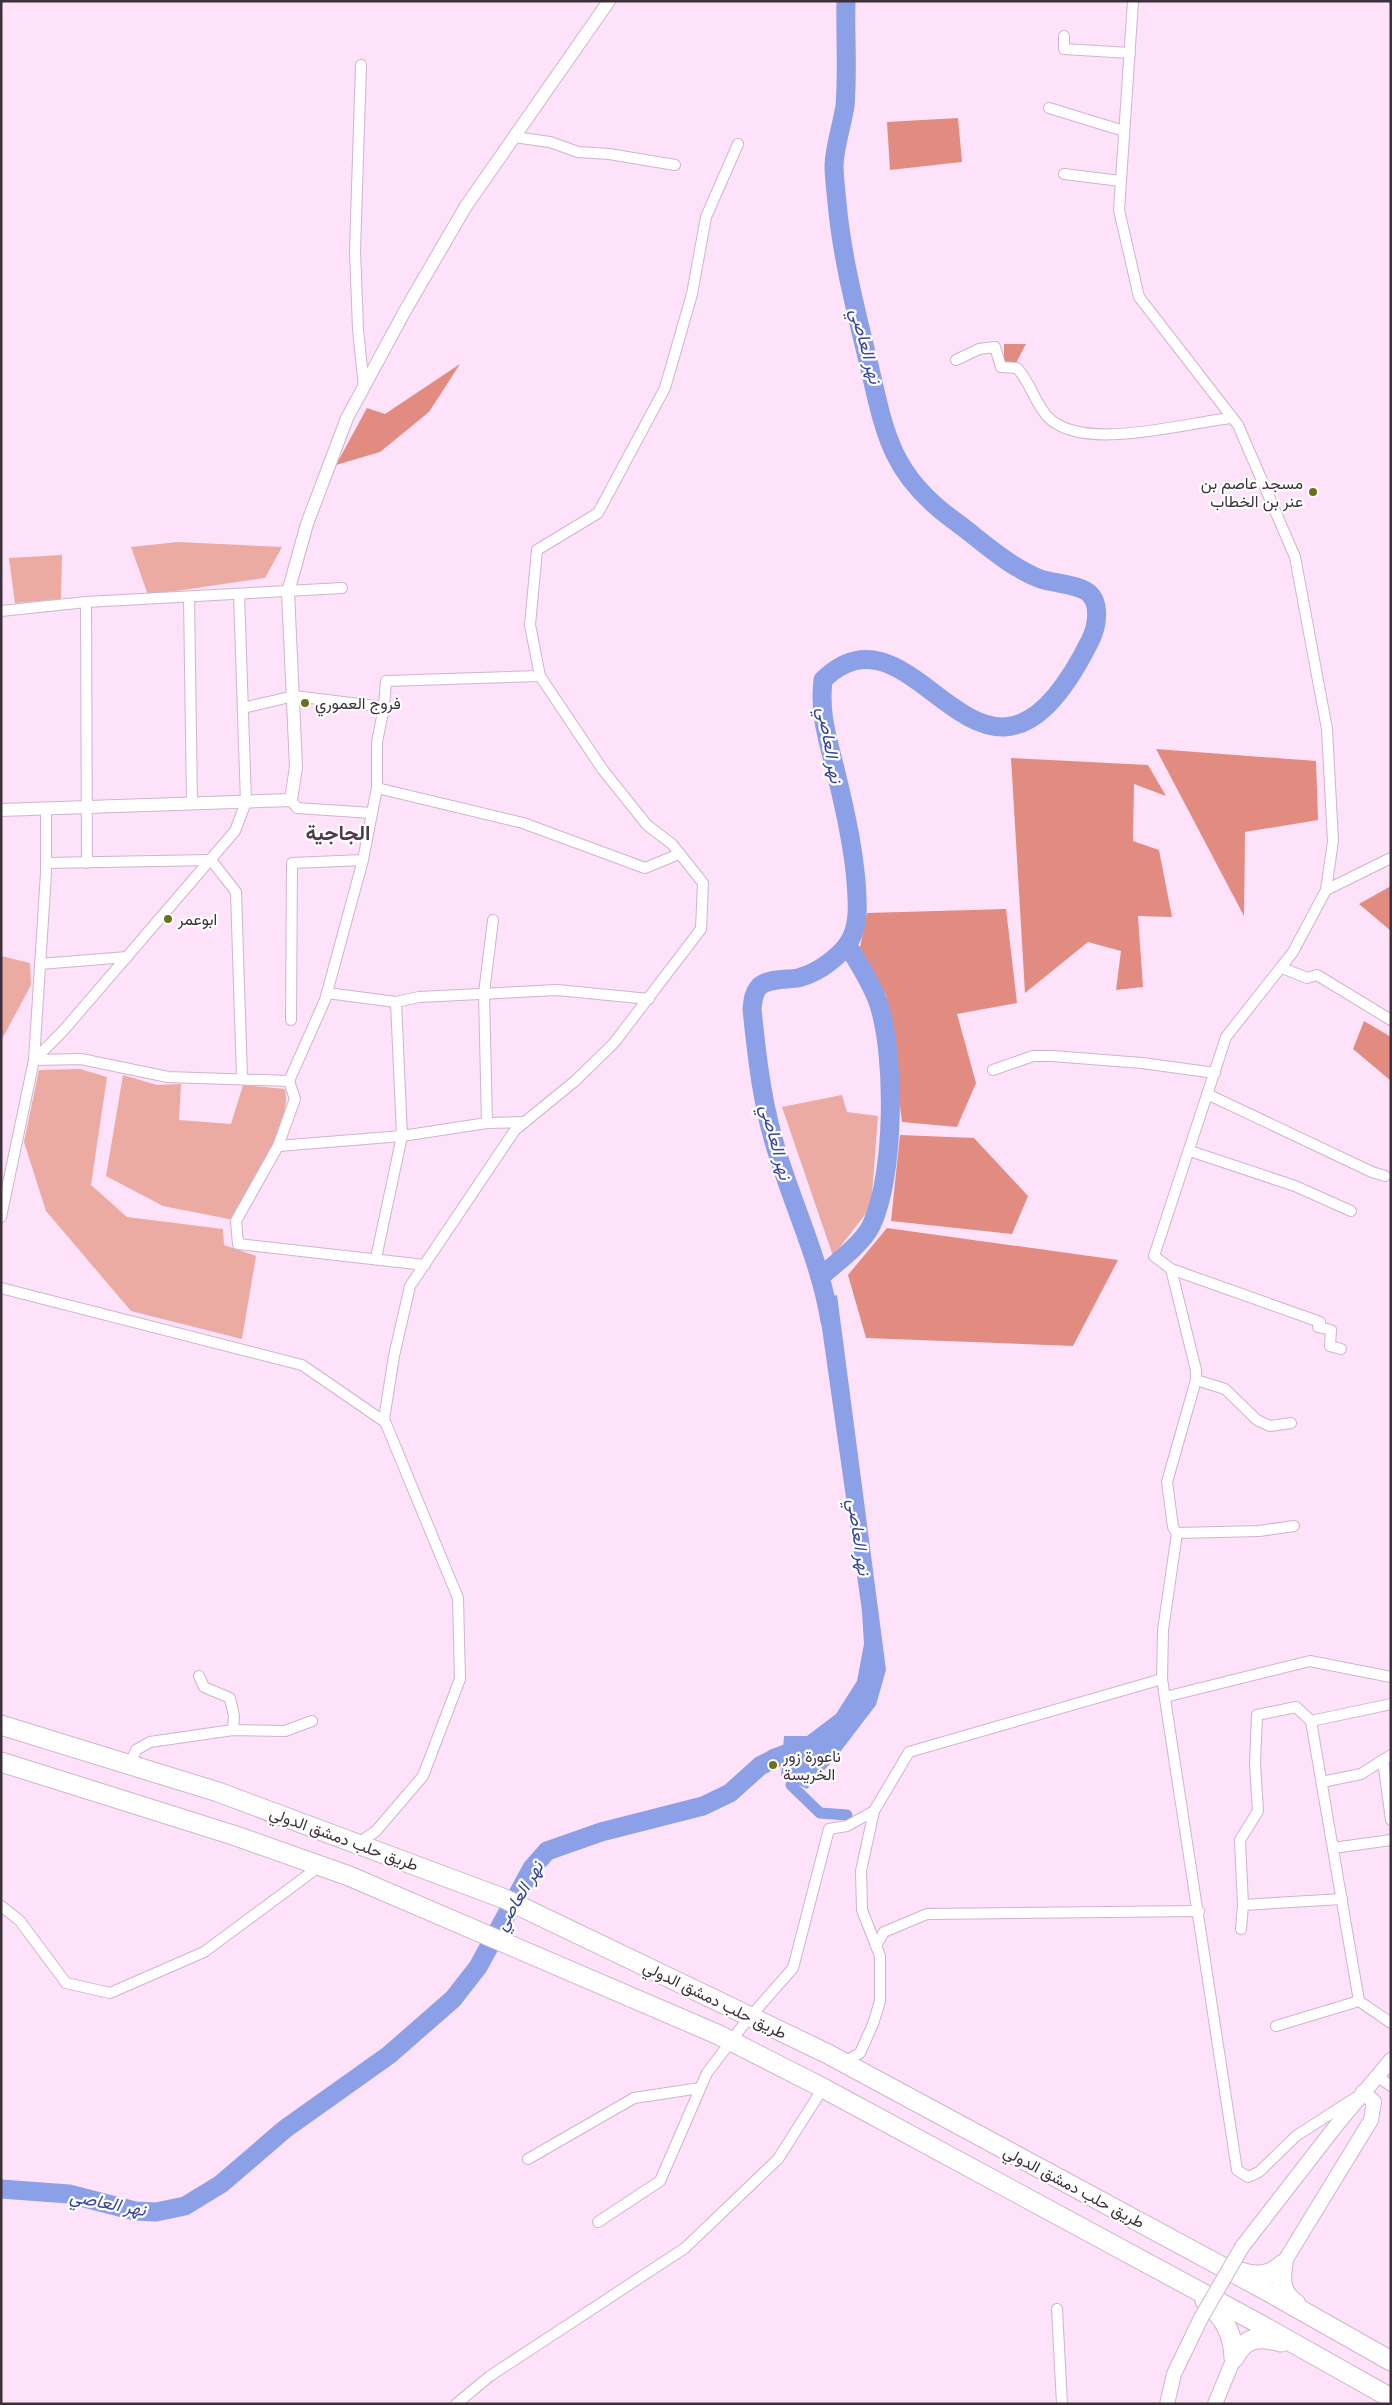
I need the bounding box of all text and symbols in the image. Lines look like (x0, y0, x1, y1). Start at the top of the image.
water label: نهر العاصي (842, 306, 887, 388)
place label: مسجد عاصم بن عنر بن الخطاب (1201, 474, 1303, 512)
marker: مسجد عاصم بن عنر بن الخطاب (1307, 486, 1319, 498)
place label: فروج العموري (315, 694, 401, 717)
marker: فروج العموري (299, 697, 311, 709)
water label: نهر العاصي (809, 705, 848, 786)
district label: الجاجية (306, 820, 370, 845)
place label: ابوعمر (177, 910, 217, 930)
marker: ابوعمر (162, 913, 174, 925)
water label: نهر العاصي (752, 1102, 797, 1184)
water label: نهر العاصي (839, 1497, 875, 1578)
place label: ناعورة زور الخريسة (782, 1747, 841, 1785)
marker: ناعورة زور الخريسة (767, 1759, 779, 1771)
street label: طريق حلب دمشق الدولي (266, 1803, 421, 1879)
water label: نهر العاصي (490, 1857, 552, 1937)
street label: طريق حلب دمشق الدولي (639, 1957, 790, 2047)
street label: طريق حلب دمشق الدولي (998, 2142, 1148, 2236)
water label: نهر العاصي (67, 2185, 149, 2225)

